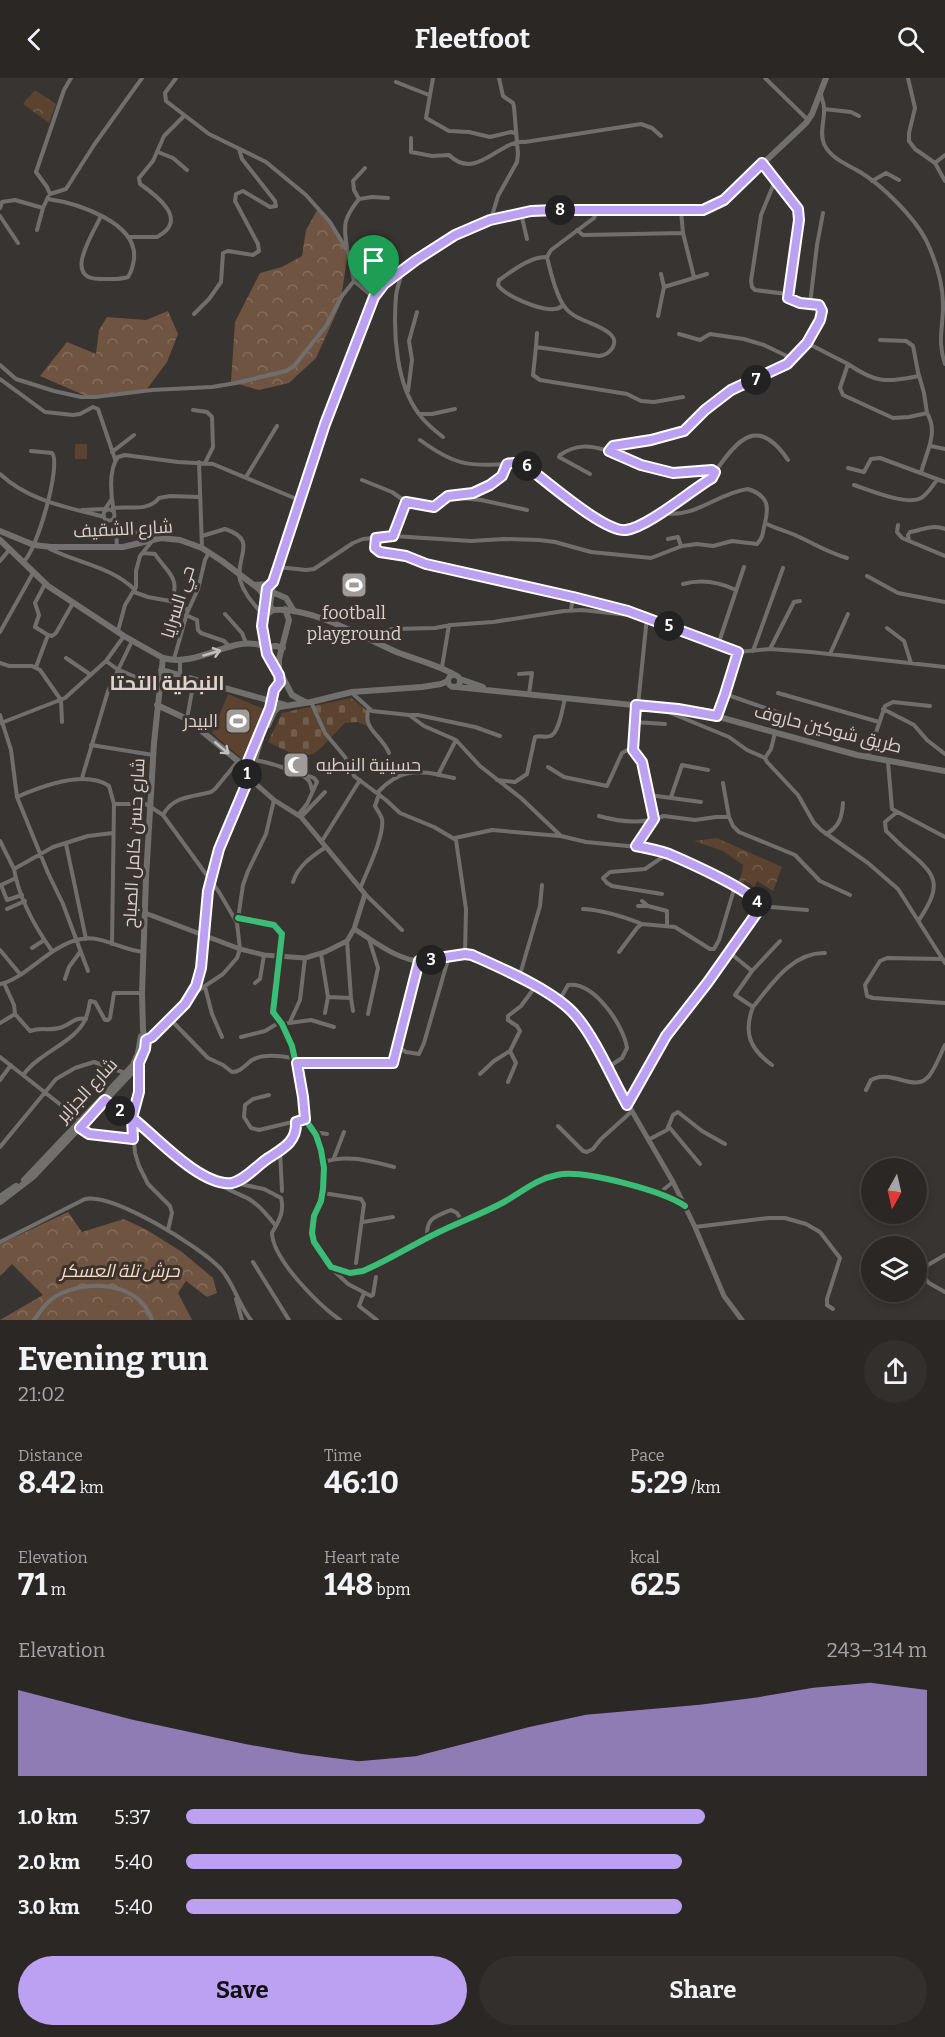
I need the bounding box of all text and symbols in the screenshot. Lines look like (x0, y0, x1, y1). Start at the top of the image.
icon: back (18, 23, 51, 56)
text: Fleetfoot (415, 23, 530, 55)
icon: search (894, 23, 927, 56)
pin: 8 (545, 195, 575, 225)
text: 8 (555, 200, 565, 219)
pin (348, 235, 399, 297)
icon: arrive (357, 244, 390, 277)
pin: 7 (741, 365, 771, 395)
text: 7 (752, 370, 760, 389)
pin: 6 (512, 451, 542, 481)
text: 6 (522, 456, 532, 475)
street label: شارع الشقيف (73, 515, 173, 544)
street label: حي السرايا (157, 563, 202, 642)
sports icon: football playground (339, 570, 369, 600)
place label: football playground (306, 602, 402, 645)
pin: 5 (654, 611, 684, 641)
text: 5 (665, 616, 673, 635)
one-way arrow (202, 647, 221, 658)
district label: النبطية التحتا (109, 671, 225, 695)
street label: طريق شوكين حاروف (752, 700, 904, 759)
sports icon: البيدر (223, 706, 253, 736)
place label: البيدر (182, 710, 218, 732)
one-way arrow (214, 742, 230, 755)
mosque icon: حسينية النبطيه (281, 750, 311, 780)
place label: حسينية النبطيه (316, 754, 421, 776)
street label: شارع حسن كامل الصباح (119, 757, 150, 929)
pin: 1 (232, 759, 262, 789)
text: 1 (244, 764, 250, 783)
pin: 4 (742, 887, 772, 917)
text: 4 (752, 892, 762, 911)
pin: 3 (416, 945, 446, 975)
text: 3 (426, 950, 436, 969)
street label: شارع الجزاير (51, 1053, 123, 1128)
pin: 2 (105, 1096, 135, 1126)
text: 2 (115, 1101, 125, 1120)
north arrow (861, 1158, 927, 1224)
map controls (861, 1158, 927, 1302)
button: layers (861, 1236, 927, 1302)
park label: حرش تلة العسكر (59, 1260, 180, 1282)
text: Evening run (18, 1339, 208, 1379)
button: share (864, 1340, 927, 1403)
text: 21:02 (18, 1382, 65, 1406)
text: Distance (18, 1446, 83, 1465)
text: Time (324, 1446, 362, 1465)
text: Pace (630, 1446, 665, 1465)
text: 8.42 (18, 1465, 77, 1501)
text: 46:10 (324, 1465, 399, 1501)
text: 5:29 (630, 1465, 688, 1501)
text: km (77, 1478, 104, 1497)
text: /km (688, 1478, 721, 1497)
text: Elevation (18, 1548, 88, 1567)
text: Heart rate (324, 1548, 400, 1567)
text: kcal (630, 1548, 660, 1567)
text: 71 (18, 1567, 48, 1603)
text: 148 (324, 1567, 373, 1603)
text: 625 (630, 1567, 681, 1603)
text: m (48, 1580, 66, 1599)
text: bpm (373, 1580, 411, 1599)
text: Elevation (18, 1638, 105, 1662)
text: 243–314 m (827, 1638, 927, 1662)
text: 1.0 km (18, 1805, 78, 1829)
text: 5:37 (114, 1805, 150, 1829)
text: 2.0 km (18, 1850, 80, 1874)
text: 5:40 (114, 1850, 153, 1874)
text: 3.0 km (18, 1895, 80, 1919)
text: 5:40 (114, 1895, 153, 1919)
button: Save (18, 1956, 467, 2025)
button: Share (479, 1956, 927, 2025)

